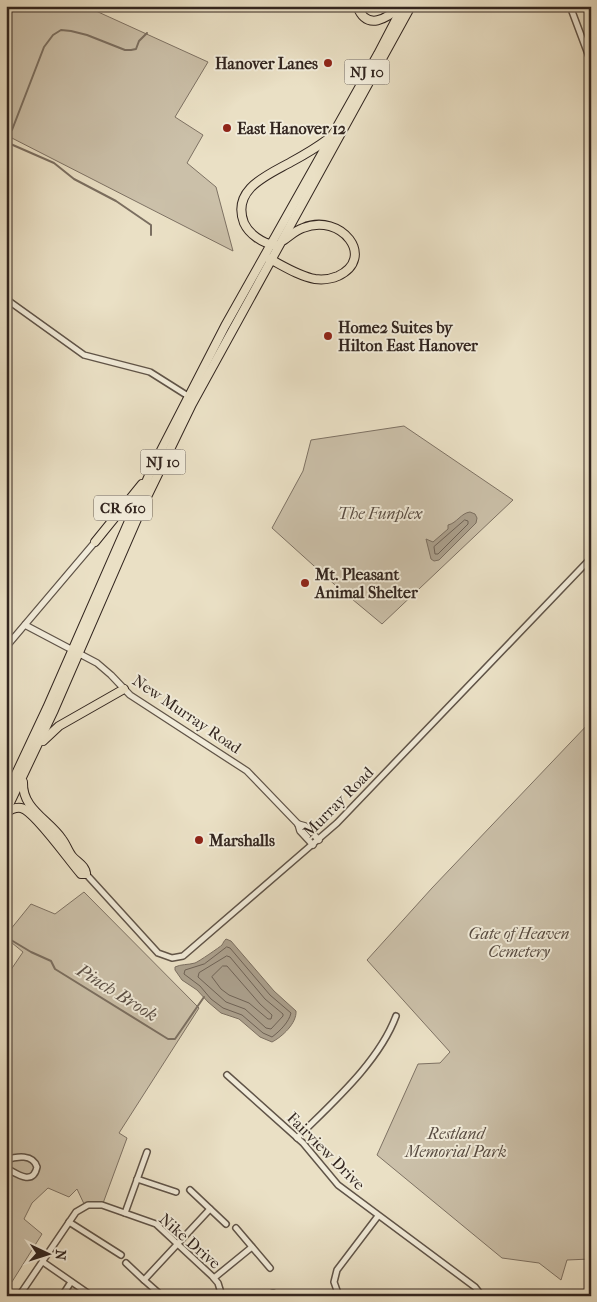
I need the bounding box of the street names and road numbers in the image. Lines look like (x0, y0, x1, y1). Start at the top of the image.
road number: NJ 10 (344, 60, 390, 84)
road number: NJ 10 (140, 450, 186, 474)
road number: CR 610 (94, 496, 152, 520)
street label: New Murray Road (129, 671, 245, 757)
street label: Murray Road (299, 763, 377, 841)
street label: Fairview Drive (283, 1108, 369, 1194)
street label: Nike Drive (155, 1209, 225, 1273)

